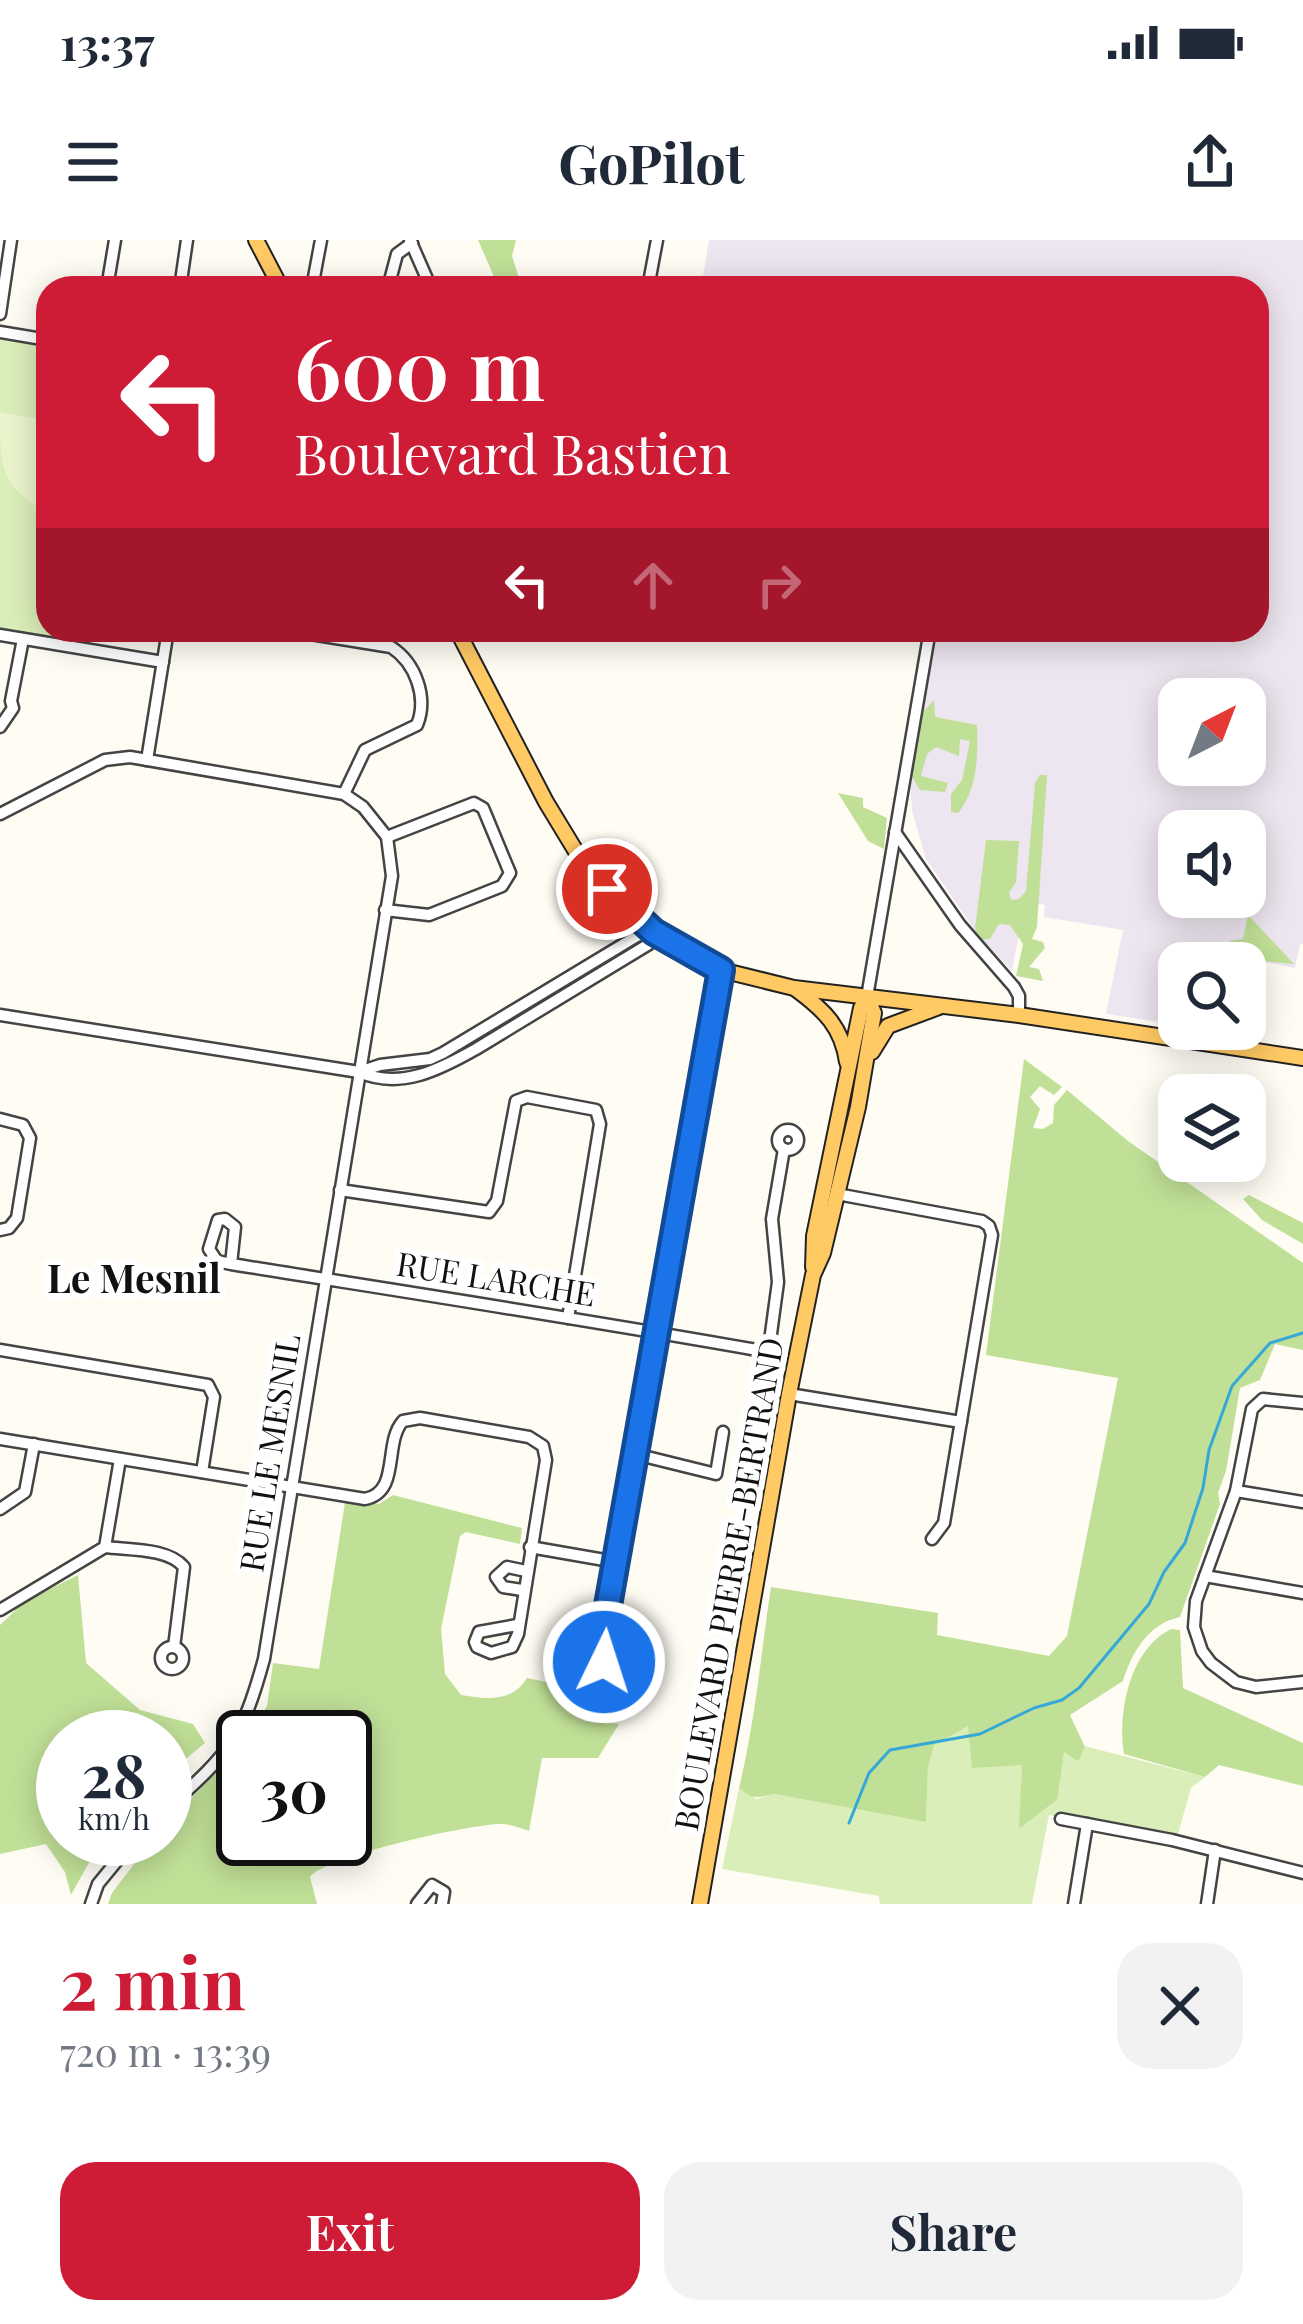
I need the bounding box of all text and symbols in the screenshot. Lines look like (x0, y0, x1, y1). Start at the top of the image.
text: 13:37 (60, 12, 154, 72)
text: GoPilot (558, 126, 745, 198)
icon: menu (60, 129, 126, 195)
icon: share (1177, 129, 1243, 195)
text: 600 m (294, 310, 545, 422)
icon: left (96, 324, 252, 480)
text: Boulevard Bastien (294, 417, 731, 489)
icon: left (494, 552, 560, 618)
icon: ahead (620, 552, 686, 618)
icon: right (746, 552, 812, 618)
north arrow (1158, 678, 1266, 786)
map controls (1158, 678, 1266, 1182)
button: sound (1158, 810, 1266, 918)
pin (556, 838, 658, 940)
icon: arrive (574, 856, 640, 922)
button: search (1158, 942, 1266, 1050)
button: layers (1158, 1074, 1266, 1182)
street label: RUE LARCHE (394, 1240, 599, 1314)
district label: Le Mesnil (47, 1251, 221, 1303)
street label: RUE LE MESNIL (228, 1331, 309, 1575)
street label: BOULEVARD PIERRE-BERTRAND (662, 1334, 792, 1834)
position arrow (541, 1599, 667, 1725)
speed limit sign: 30 (216, 1710, 372, 1866)
text: 28 (81, 1733, 147, 1813)
text: km/h (78, 1798, 150, 1838)
text: 2 min (60, 1932, 246, 2028)
button: close (1117, 1943, 1243, 2069)
text: 720 m · 13:39 (60, 2025, 271, 2077)
button: Exit (60, 2162, 640, 2300)
button: Share (664, 2162, 1243, 2300)

